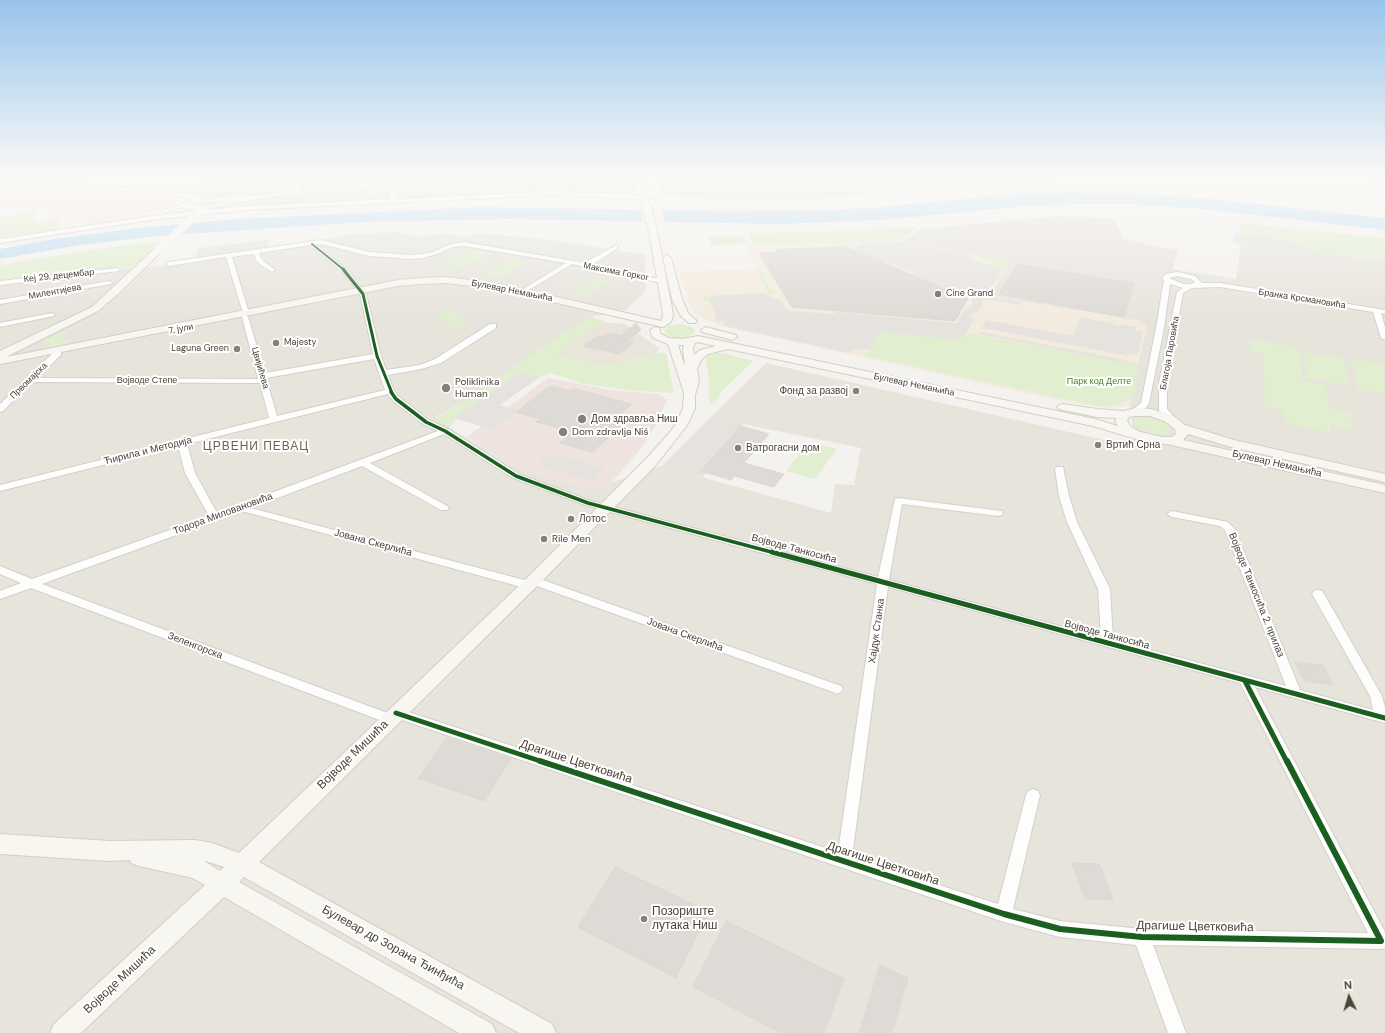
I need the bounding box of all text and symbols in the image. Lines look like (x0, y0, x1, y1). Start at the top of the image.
street label: Максима Горког (582, 260, 650, 284)
street label: Кеј 29. децембар (23, 267, 95, 285)
street label: Булевар Немањића (471, 278, 553, 304)
street label: Милентијева (28, 282, 82, 302)
street label: Бранка Крсмановића (1258, 287, 1346, 311)
marker: Cine Grand (933, 289, 943, 299)
place label: Cine Grand (946, 289, 993, 299)
street label: Благоја Паровића (1158, 315, 1182, 391)
street label: 7. јули (168, 321, 194, 337)
marker: Majesty (271, 338, 281, 348)
place label: Majesty (284, 338, 317, 348)
place label: Laguna Green (171, 344, 229, 354)
marker: Laguna Green (232, 344, 242, 354)
street label: Цвијићева (249, 346, 271, 390)
street label: Првомајска (8, 360, 50, 402)
street label: Булевар Немањића (873, 371, 955, 399)
street label: Војводе Степе (117, 376, 177, 386)
place label: Poliklinika Human (455, 376, 499, 400)
park label: Парк код Делте (1067, 377, 1131, 387)
marker: Poliklinika Human (440, 382, 452, 394)
place label: Фонд за развој (779, 385, 848, 397)
marker: Фонд за развој (851, 386, 861, 396)
marker: Дом здравља Ниш (576, 413, 588, 425)
place label: Дом здравља Ниш (591, 413, 678, 425)
marker: Dom zdravlja Niš (557, 426, 569, 438)
place label: Dom zdravlja Niš (572, 426, 649, 438)
street label: Ћирила и Методија (103, 434, 193, 468)
place label: Вртић Срна (1106, 439, 1160, 451)
district label: ЦРВЕНИ ПЕВАЦ (203, 440, 309, 454)
marker: Вртић Срна (1093, 440, 1103, 450)
place label: Ватрогасни дом (746, 442, 820, 454)
marker: Ватрогасни дом (733, 443, 743, 453)
street label: Булевар Немањића (1231, 448, 1323, 480)
street label: Тодора Миловановића (172, 490, 274, 538)
place label: Лотос (579, 513, 606, 525)
marker: Лотос (566, 514, 576, 524)
street label: Јована Скерлића (333, 527, 413, 559)
street label: Војводе Танкосића 2. прилаз (1226, 531, 1286, 659)
street label: Војводе Танкосића (750, 532, 838, 566)
place label: Rile Men (552, 533, 591, 545)
marker: Rile Men (539, 534, 549, 544)
street label: Хајдук Станка (867, 598, 887, 664)
street label: Јована Скерлића (645, 616, 725, 654)
street label: Војводе Танкосића (1063, 618, 1151, 652)
street label: Зеленгорска (166, 630, 224, 662)
street label: Војводе Мишића (314, 717, 392, 793)
street label: Драгише Цветковића (518, 737, 634, 787)
street label: Драгише Цветковића (825, 839, 941, 889)
street label: Булевар др Зорана Ђинђића (319, 903, 467, 993)
place label: Позориште лутака Ниш (652, 905, 717, 933)
marker: Позориште лутака Ниш (639, 914, 649, 924)
street label: Драгише Цветковића (1136, 919, 1254, 935)
street label: Војводе Мишића (81, 943, 159, 1017)
north arrow (1329, 977, 1369, 1017)
text: N (1343, 978, 1353, 992)

